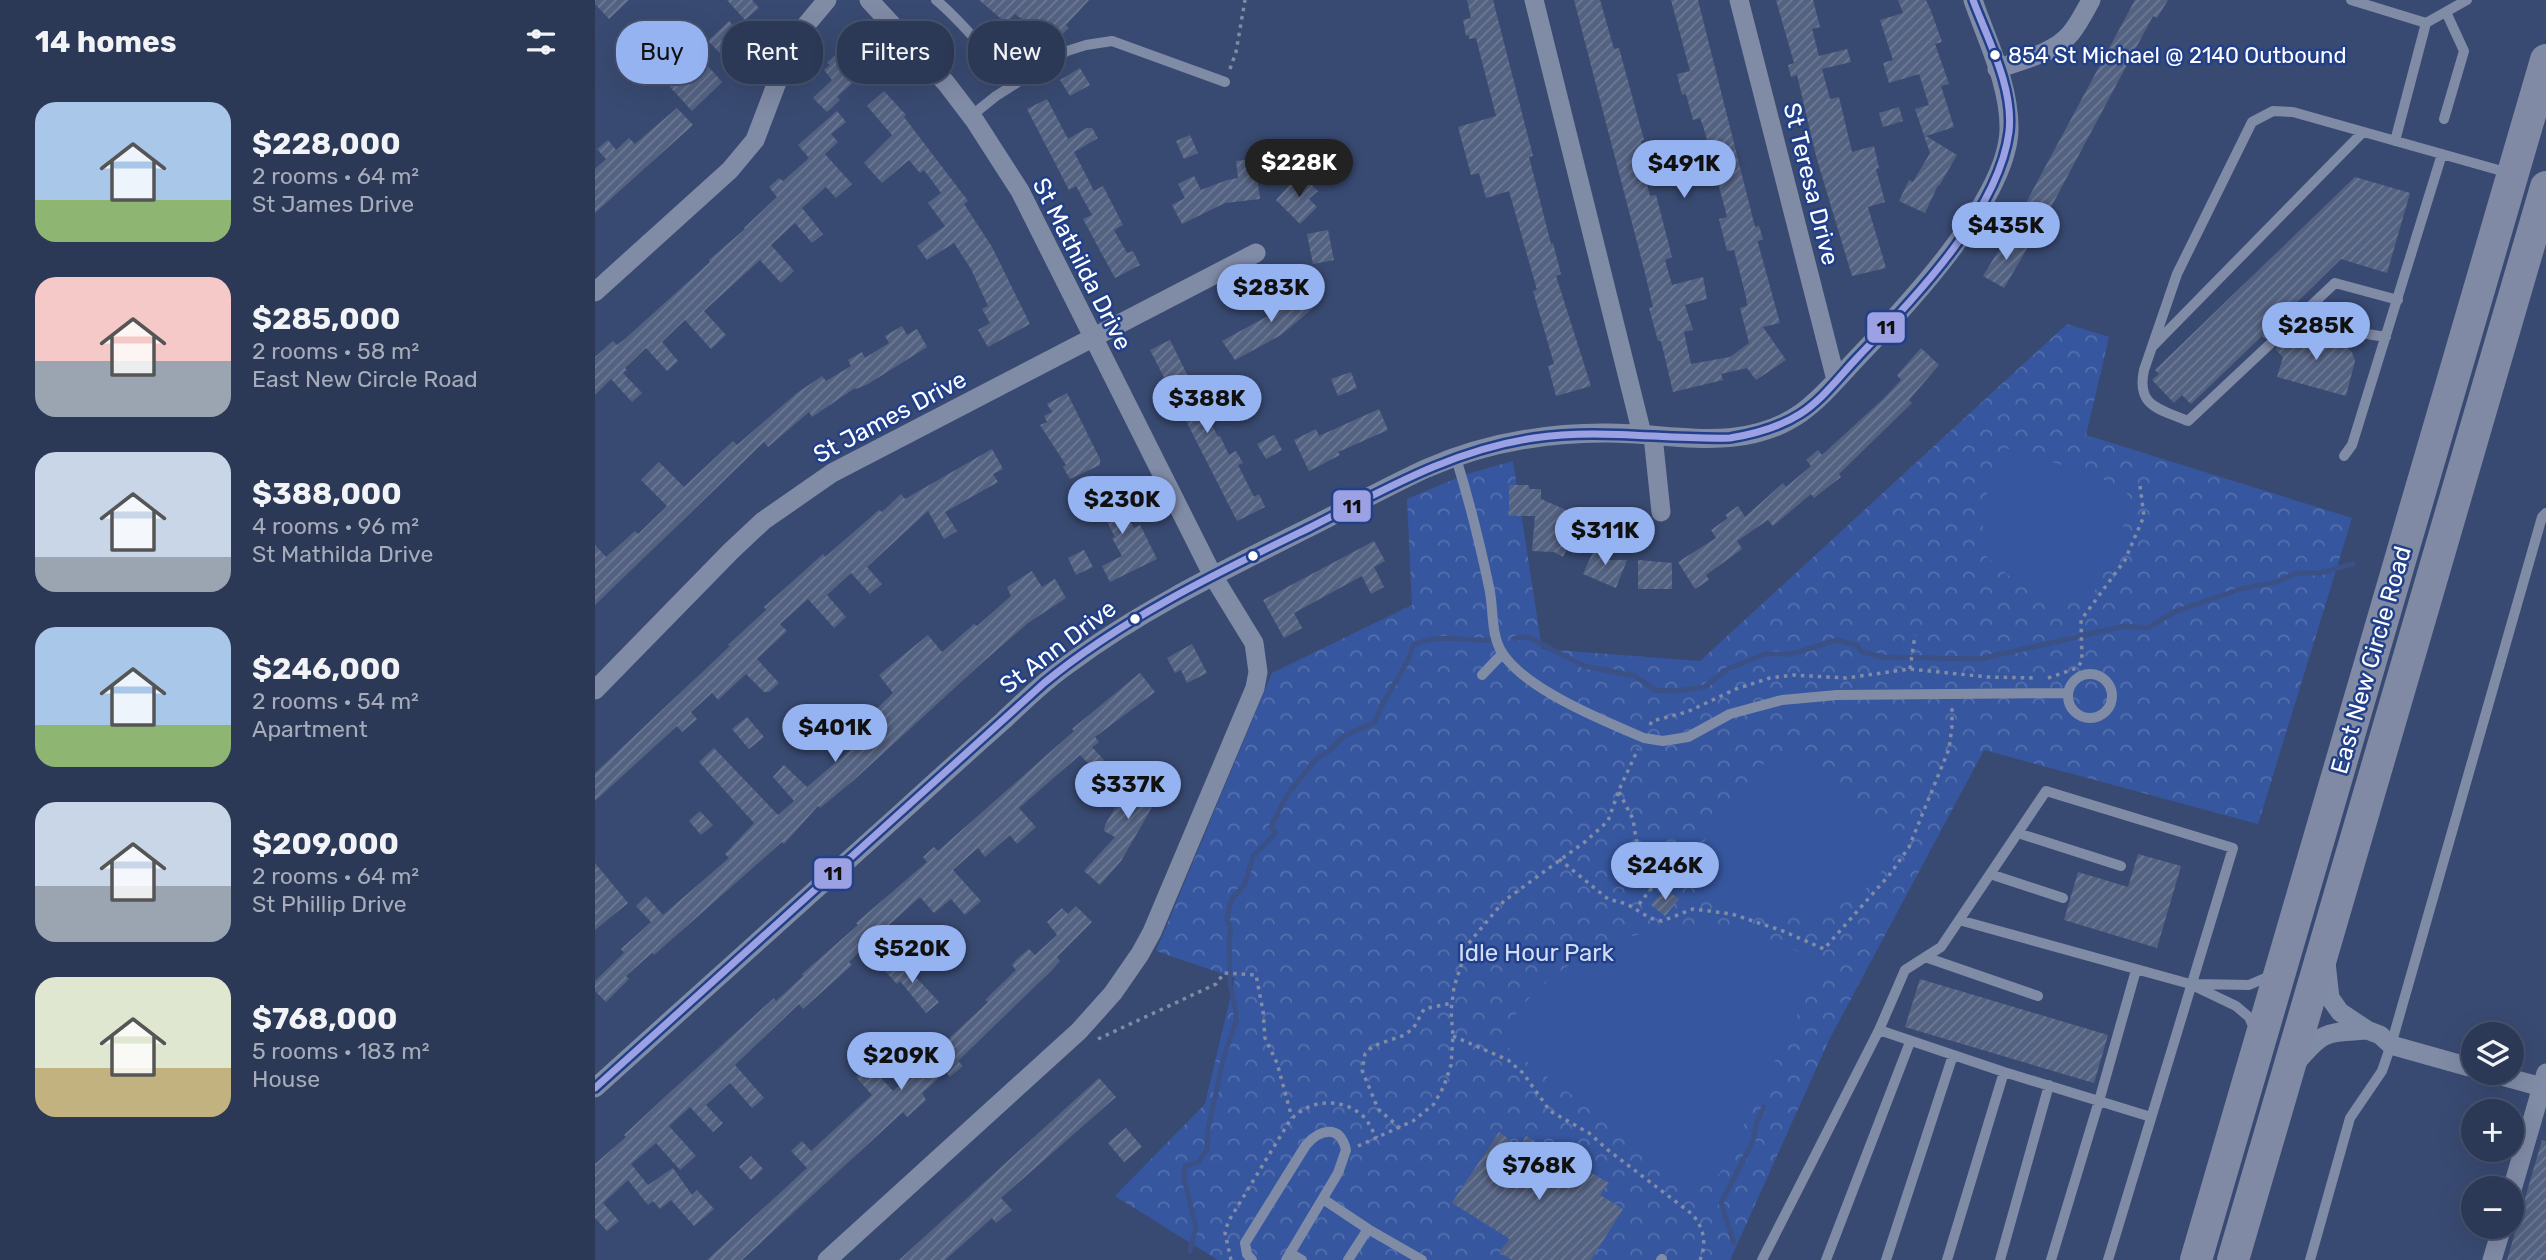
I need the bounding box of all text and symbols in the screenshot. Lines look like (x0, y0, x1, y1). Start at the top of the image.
chip: Buy (616, 21, 708, 84)
chip: Rent (722, 21, 823, 84)
chip: Filters (837, 21, 954, 84)
chip: New (968, 21, 1065, 84)
icon: filters (522, 23, 560, 61)
text: 14 homes (35, 24, 177, 60)
place label: 854 St Michael @ 2140 Outbound (2008, 42, 2347, 69)
marker: 854 St Michael @ 2140 Outbound (1988, 48, 2002, 62)
street label: St Teresa Drive (1777, 100, 1845, 268)
text: $228,000 (252, 126, 401, 162)
icon: home (91, 130, 175, 214)
pin: $228K (1250, 140, 1348, 199)
pin: $491K (1635, 140, 1733, 200)
text: $228K (1261, 148, 1337, 176)
text: $491K (1648, 149, 1720, 177)
text: 2 rooms · 64 m² (252, 162, 419, 190)
street label: St Mathilda Drive (1027, 173, 1137, 355)
text: St James Drive (252, 190, 414, 218)
pin: $435K (1957, 202, 2055, 262)
text: $435K (1968, 211, 2044, 239)
pin: $283K (1222, 264, 1320, 324)
text: $283K (1233, 273, 1309, 301)
text: $285,000 (252, 301, 400, 337)
pin: $285K (2267, 302, 2365, 362)
icon: home (91, 305, 175, 389)
line badge: 11 (1866, 311, 1906, 344)
text: $285K (2278, 311, 2354, 339)
text: 11 (1877, 316, 1895, 339)
text: 2 rooms · 58 m² (252, 337, 419, 365)
text: East New Circle Road (252, 365, 478, 393)
street label: St James Drive (809, 365, 971, 469)
pin: $388K (1158, 376, 1256, 435)
text: $388K (1169, 384, 1245, 412)
text: $388,000 (252, 476, 402, 512)
pin: $230K (1073, 476, 1171, 536)
icon: home (91, 480, 175, 564)
text: $230K (1084, 485, 1160, 513)
line badge: 11 (1332, 489, 1372, 523)
text: 11 (1343, 495, 1361, 518)
pin: $311K (1556, 508, 1654, 567)
text: 4 rooms · 96 m² (252, 512, 419, 540)
text: $311K (1571, 516, 1639, 544)
text: St Mathilda Drive (252, 540, 433, 568)
street label: East New Circle Road (2325, 543, 2417, 777)
unlabelled marker (1246, 549, 1260, 563)
street label: St Ann Drive (994, 594, 1122, 700)
unlabelled marker (1128, 612, 1142, 626)
text: $246,000 (252, 651, 401, 687)
icon: home (91, 655, 175, 739)
text: 2 rooms · 54 m² (252, 687, 419, 715)
pin: $401K (786, 704, 884, 764)
text: $401K (798, 713, 872, 741)
text: Apartment (252, 715, 368, 743)
pin: $337K (1079, 762, 1177, 821)
text: $337K (1091, 770, 1165, 798)
text: $209,000 (252, 826, 399, 862)
icon: home (91, 830, 175, 914)
pin: $246K (1616, 842, 1714, 902)
text: $246K (1627, 851, 1703, 879)
line badge: 11 (813, 857, 853, 890)
text: 2 rooms · 64 m² (252, 862, 419, 890)
text: 11 (824, 862, 842, 885)
text: St Phillip Drive (252, 890, 407, 918)
pin: $520K (863, 926, 961, 985)
text: $520K (874, 934, 950, 962)
park label: Idle Hour Park (1458, 939, 1614, 967)
text: $768,000 (252, 1001, 397, 1037)
icon: home (91, 1005, 175, 1089)
map controls (2461, 1022, 2524, 1239)
button: layers (2461, 1022, 2524, 1085)
pin: $209K (852, 1032, 950, 1092)
text: 5 rooms · 183 m² (252, 1037, 429, 1065)
text: $209K (863, 1041, 939, 1069)
text: House (252, 1065, 320, 1093)
button: + (2461, 1099, 2524, 1162)
pin: $768K (1490, 1142, 1588, 1202)
text: $768K (1502, 1151, 1576, 1179)
button: − (2461, 1176, 2524, 1239)

